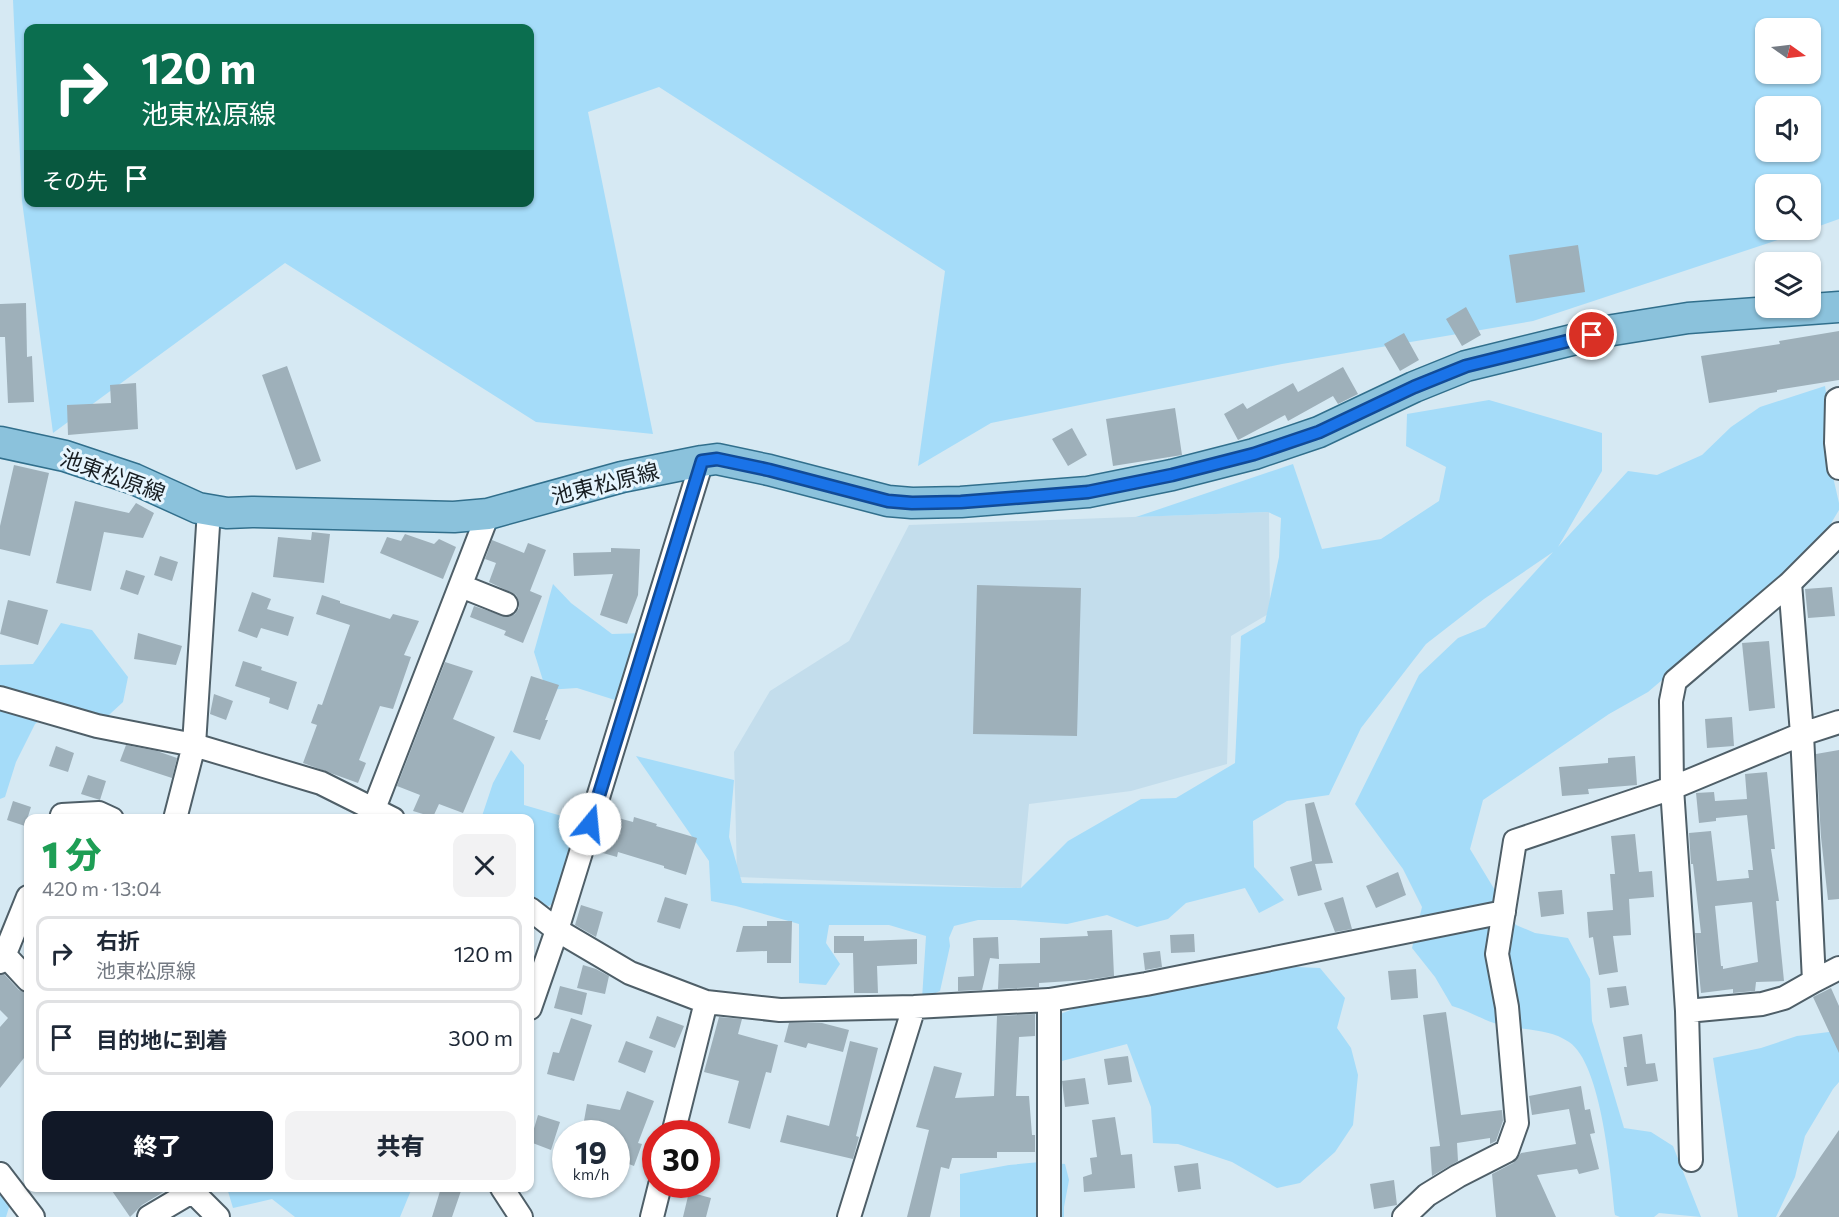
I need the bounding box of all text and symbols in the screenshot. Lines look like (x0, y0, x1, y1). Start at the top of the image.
north arrow (1755, 18, 1821, 84)
map controls (1755, 18, 1821, 318)
text: 120 m (141, 41, 256, 93)
icon: right (42, 48, 120, 126)
button: sound (1755, 96, 1821, 162)
text: 池東松原線 (141, 97, 276, 130)
icon: arrive (120, 162, 153, 195)
text: その先 (42, 167, 108, 194)
button: search (1755, 174, 1821, 240)
button: layers (1755, 252, 1821, 318)
pin (1566, 309, 1617, 360)
icon: arrive (1575, 318, 1608, 351)
street label: 池東松原線 (57, 444, 169, 506)
street label: 池東松原線 (548, 457, 662, 509)
position arrow (558, 792, 622, 856)
text: 1 分 (42, 831, 102, 875)
button: close (453, 834, 516, 897)
text: 420 m · 13:04 (42, 876, 161, 900)
text: 右折 (96, 927, 140, 954)
icon: right (45, 937, 78, 970)
text: 120 m (454, 940, 513, 967)
text: 池東松原線 (96, 958, 196, 982)
icon: arrive (45, 1021, 78, 1054)
text: 300 m (448, 1024, 513, 1051)
text: 目的地に到着 (96, 1026, 228, 1053)
button: 終了 (42, 1111, 273, 1180)
button: 共有 (285, 1111, 516, 1180)
speed limit sign: 30 (642, 1120, 720, 1198)
text: 19 (575, 1133, 607, 1170)
text: km/h (573, 1165, 609, 1183)

